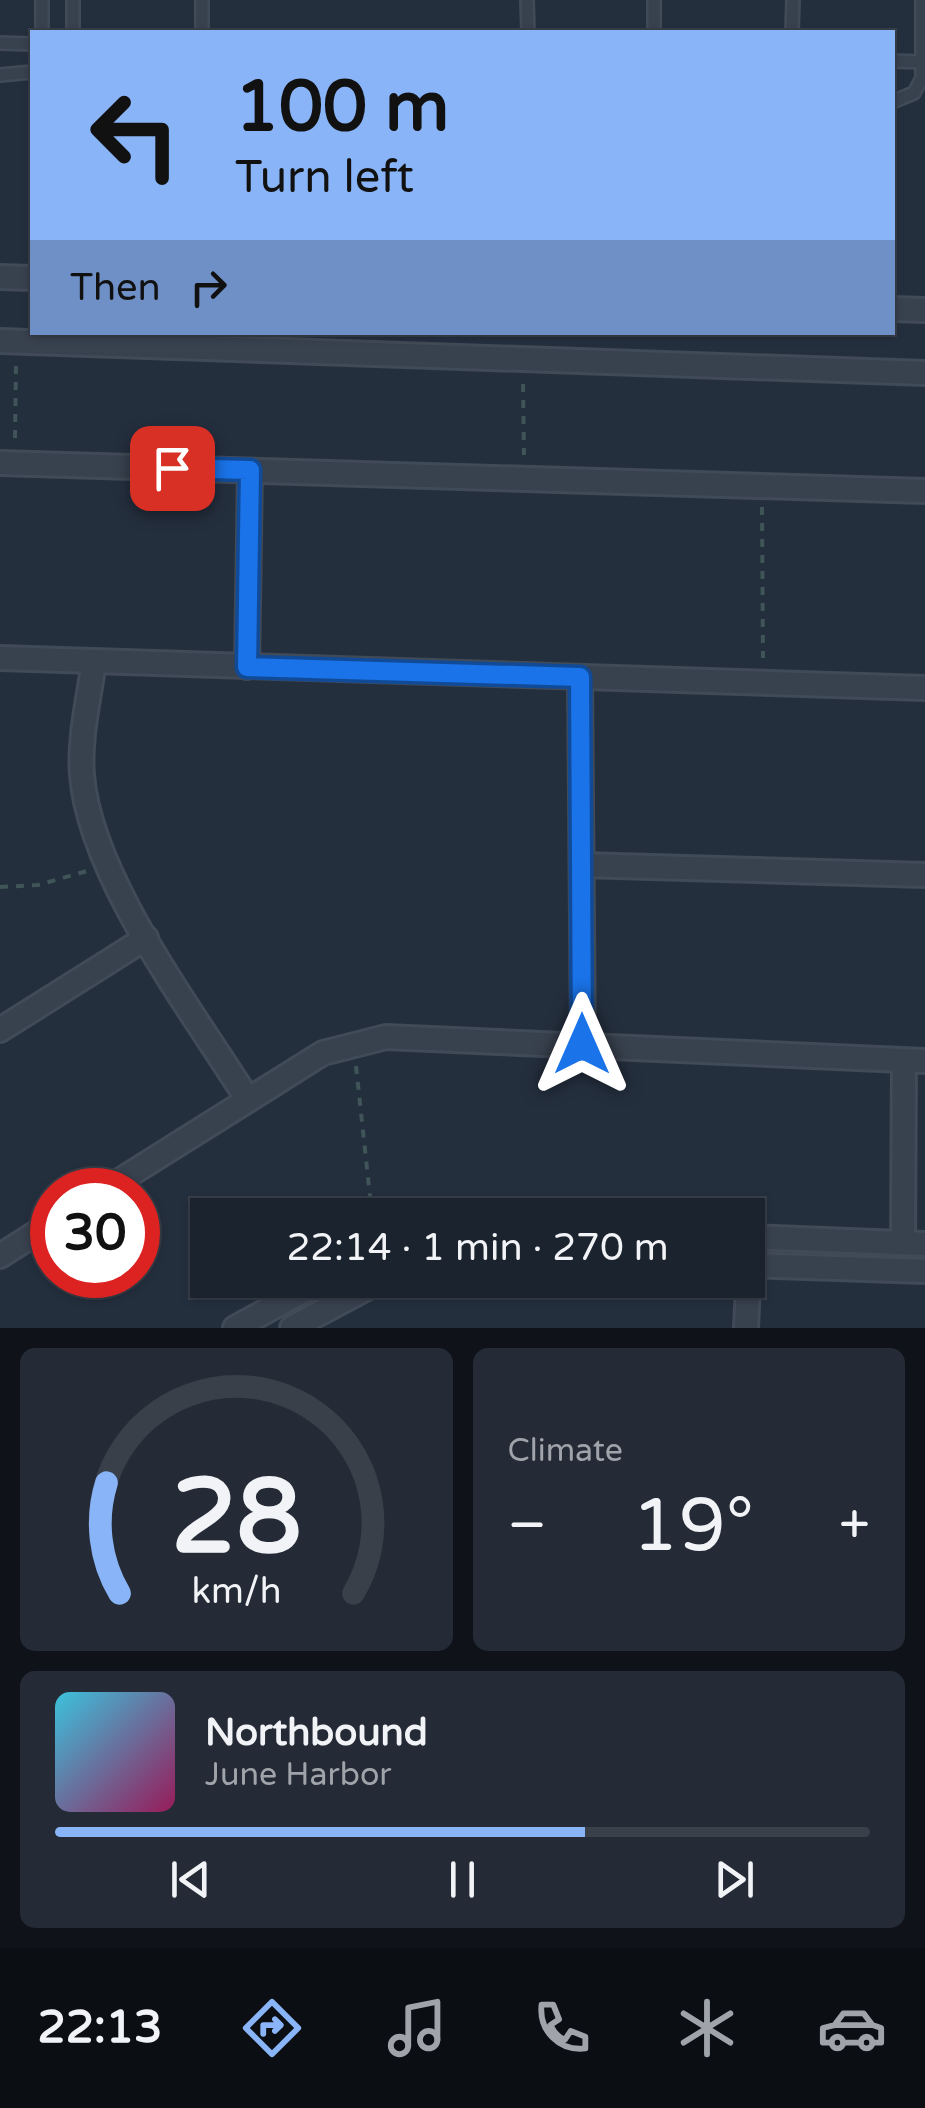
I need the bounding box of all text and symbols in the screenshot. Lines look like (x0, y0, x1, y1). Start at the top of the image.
text: 100 m (235, 66, 449, 150)
icon: left (70, 70, 200, 200)
text: Turn left (235, 151, 414, 205)
icon: right (181, 260, 236, 315)
text: Then (70, 265, 161, 311)
pin (130, 426, 215, 511)
icon: arrive (145, 441, 200, 496)
position arrow (530, 992, 634, 1096)
speed limit sign: 30 (30, 1168, 160, 1298)
text: 22:14 · 1 min · 270 m (286, 1225, 669, 1271)
text: Climate (508, 1432, 623, 1470)
text: 28 (171, 1456, 302, 1581)
text: 19° (632, 1481, 754, 1571)
text: − (508, 1493, 547, 1559)
text: + (839, 1493, 870, 1559)
text: km/h (191, 1570, 281, 1613)
text: Northbound (205, 1710, 428, 1756)
text: June Harbor (205, 1756, 392, 1794)
icon: previous (163, 1852, 218, 1907)
icon: pause (435, 1852, 490, 1907)
icon: next (707, 1852, 762, 1907)
icon: directions (237, 1993, 307, 2063)
icon: music (382, 1993, 452, 2063)
icon: phone (527, 1993, 597, 2063)
icon: climate (672, 1993, 742, 2063)
icon: car (817, 1993, 887, 2063)
text: 22:13 (38, 2001, 162, 2055)

